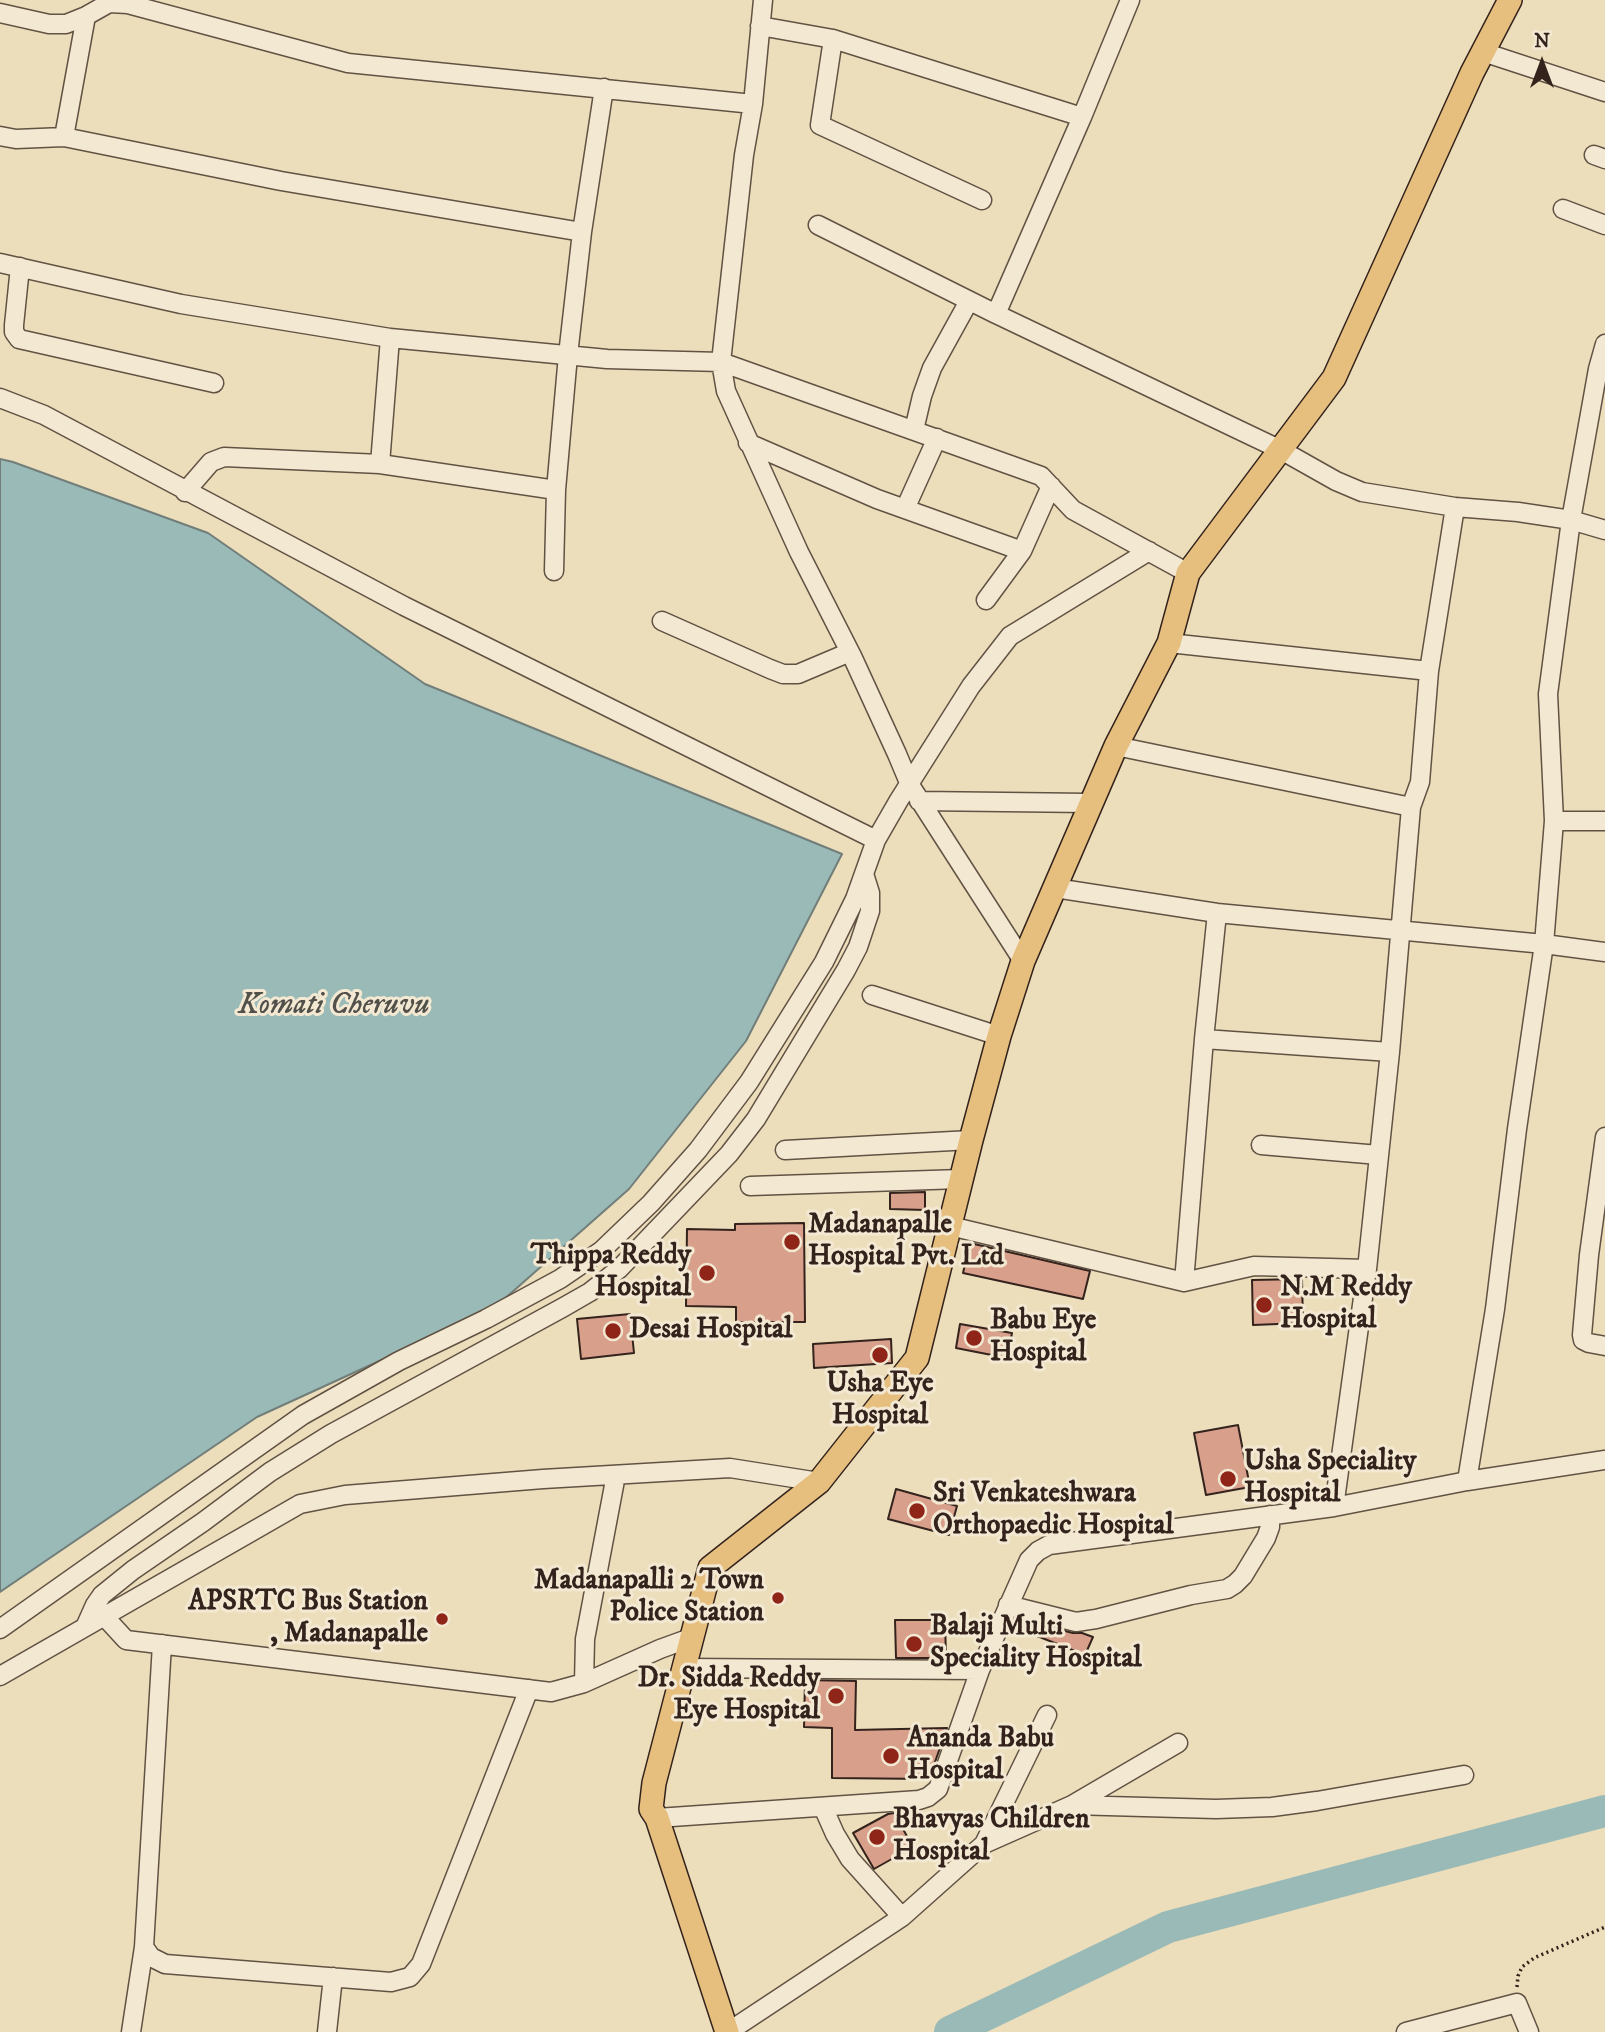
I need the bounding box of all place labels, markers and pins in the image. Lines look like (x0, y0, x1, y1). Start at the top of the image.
place label: Madanapalle Hospital Pvt. Ltd (808, 1209, 1004, 1275)
marker: Madanapalle Hospital Pvt. Ltd (782, 1232, 802, 1252)
place label: Thippa Reddy Hospital (531, 1240, 691, 1306)
marker: Thippa Reddy Hospital (697, 1263, 717, 1283)
place label: N.M Reddy Hospital (1280, 1272, 1412, 1338)
marker: N.M Reddy Hospital (1254, 1295, 1274, 1315)
place label: Babu Eye Hospital (990, 1305, 1096, 1371)
place label: Desai Hospital (629, 1314, 792, 1348)
marker: Desai Hospital (603, 1321, 623, 1341)
marker: Babu Eye Hospital (964, 1328, 984, 1348)
marker: Usha Eye Hospital (870, 1345, 890, 1365)
place label: Usha Eye Hospital (826, 1368, 934, 1434)
place label: Usha Speciality Hospital (1244, 1446, 1416, 1512)
marker: Usha Speciality Hospital (1218, 1469, 1238, 1489)
place label: Sri Venkateshwara Orthopaedic Hospital (933, 1478, 1174, 1544)
marker: Sri Venkateshwara Orthopaedic Hospital (907, 1501, 927, 1521)
place label: Madanapalli 2 Town Police Station (534, 1565, 764, 1631)
place label: APSRTC Bus Station , Madanapalle (188, 1586, 428, 1652)
marker: Madanapalli 2 Town Police Station (770, 1590, 786, 1606)
marker: APSRTC Bus Station , Madanapalle (434, 1611, 450, 1627)
place label: Balaji Multi Speciality Hospital (930, 1611, 1142, 1677)
marker: Balaji Multi Speciality Hospital (904, 1634, 924, 1654)
place label: Dr. Sidda Reddy Eye Hospital (638, 1663, 820, 1729)
marker: Dr. Sidda Reddy Eye Hospital (826, 1686, 846, 1706)
place label: Ananda Babu Hospital (907, 1723, 1054, 1789)
marker: Ananda Babu Hospital (881, 1746, 901, 1766)
place label: Bhavyas Children Hospital (893, 1804, 1090, 1870)
marker: Bhavyas Children Hospital (867, 1827, 887, 1847)

